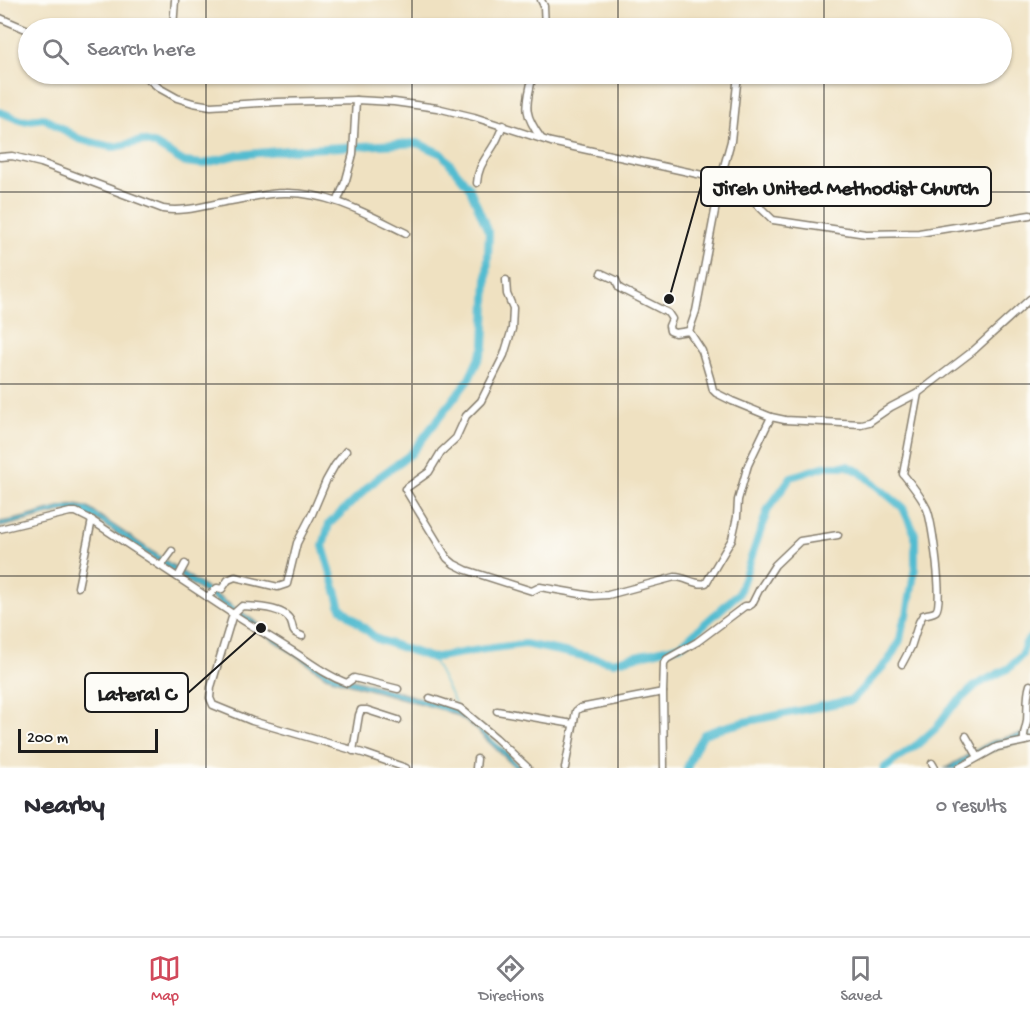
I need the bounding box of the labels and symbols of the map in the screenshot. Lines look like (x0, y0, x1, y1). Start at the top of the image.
callout: Jireh United Methodist Church (701, 167, 991, 206)
text: Jireh United Methodist Church (712, 178, 980, 203)
callout: Lateral C (85, 673, 188, 712)
text: Lateral C (98, 684, 178, 709)
scale bar (18, 726, 158, 754)

